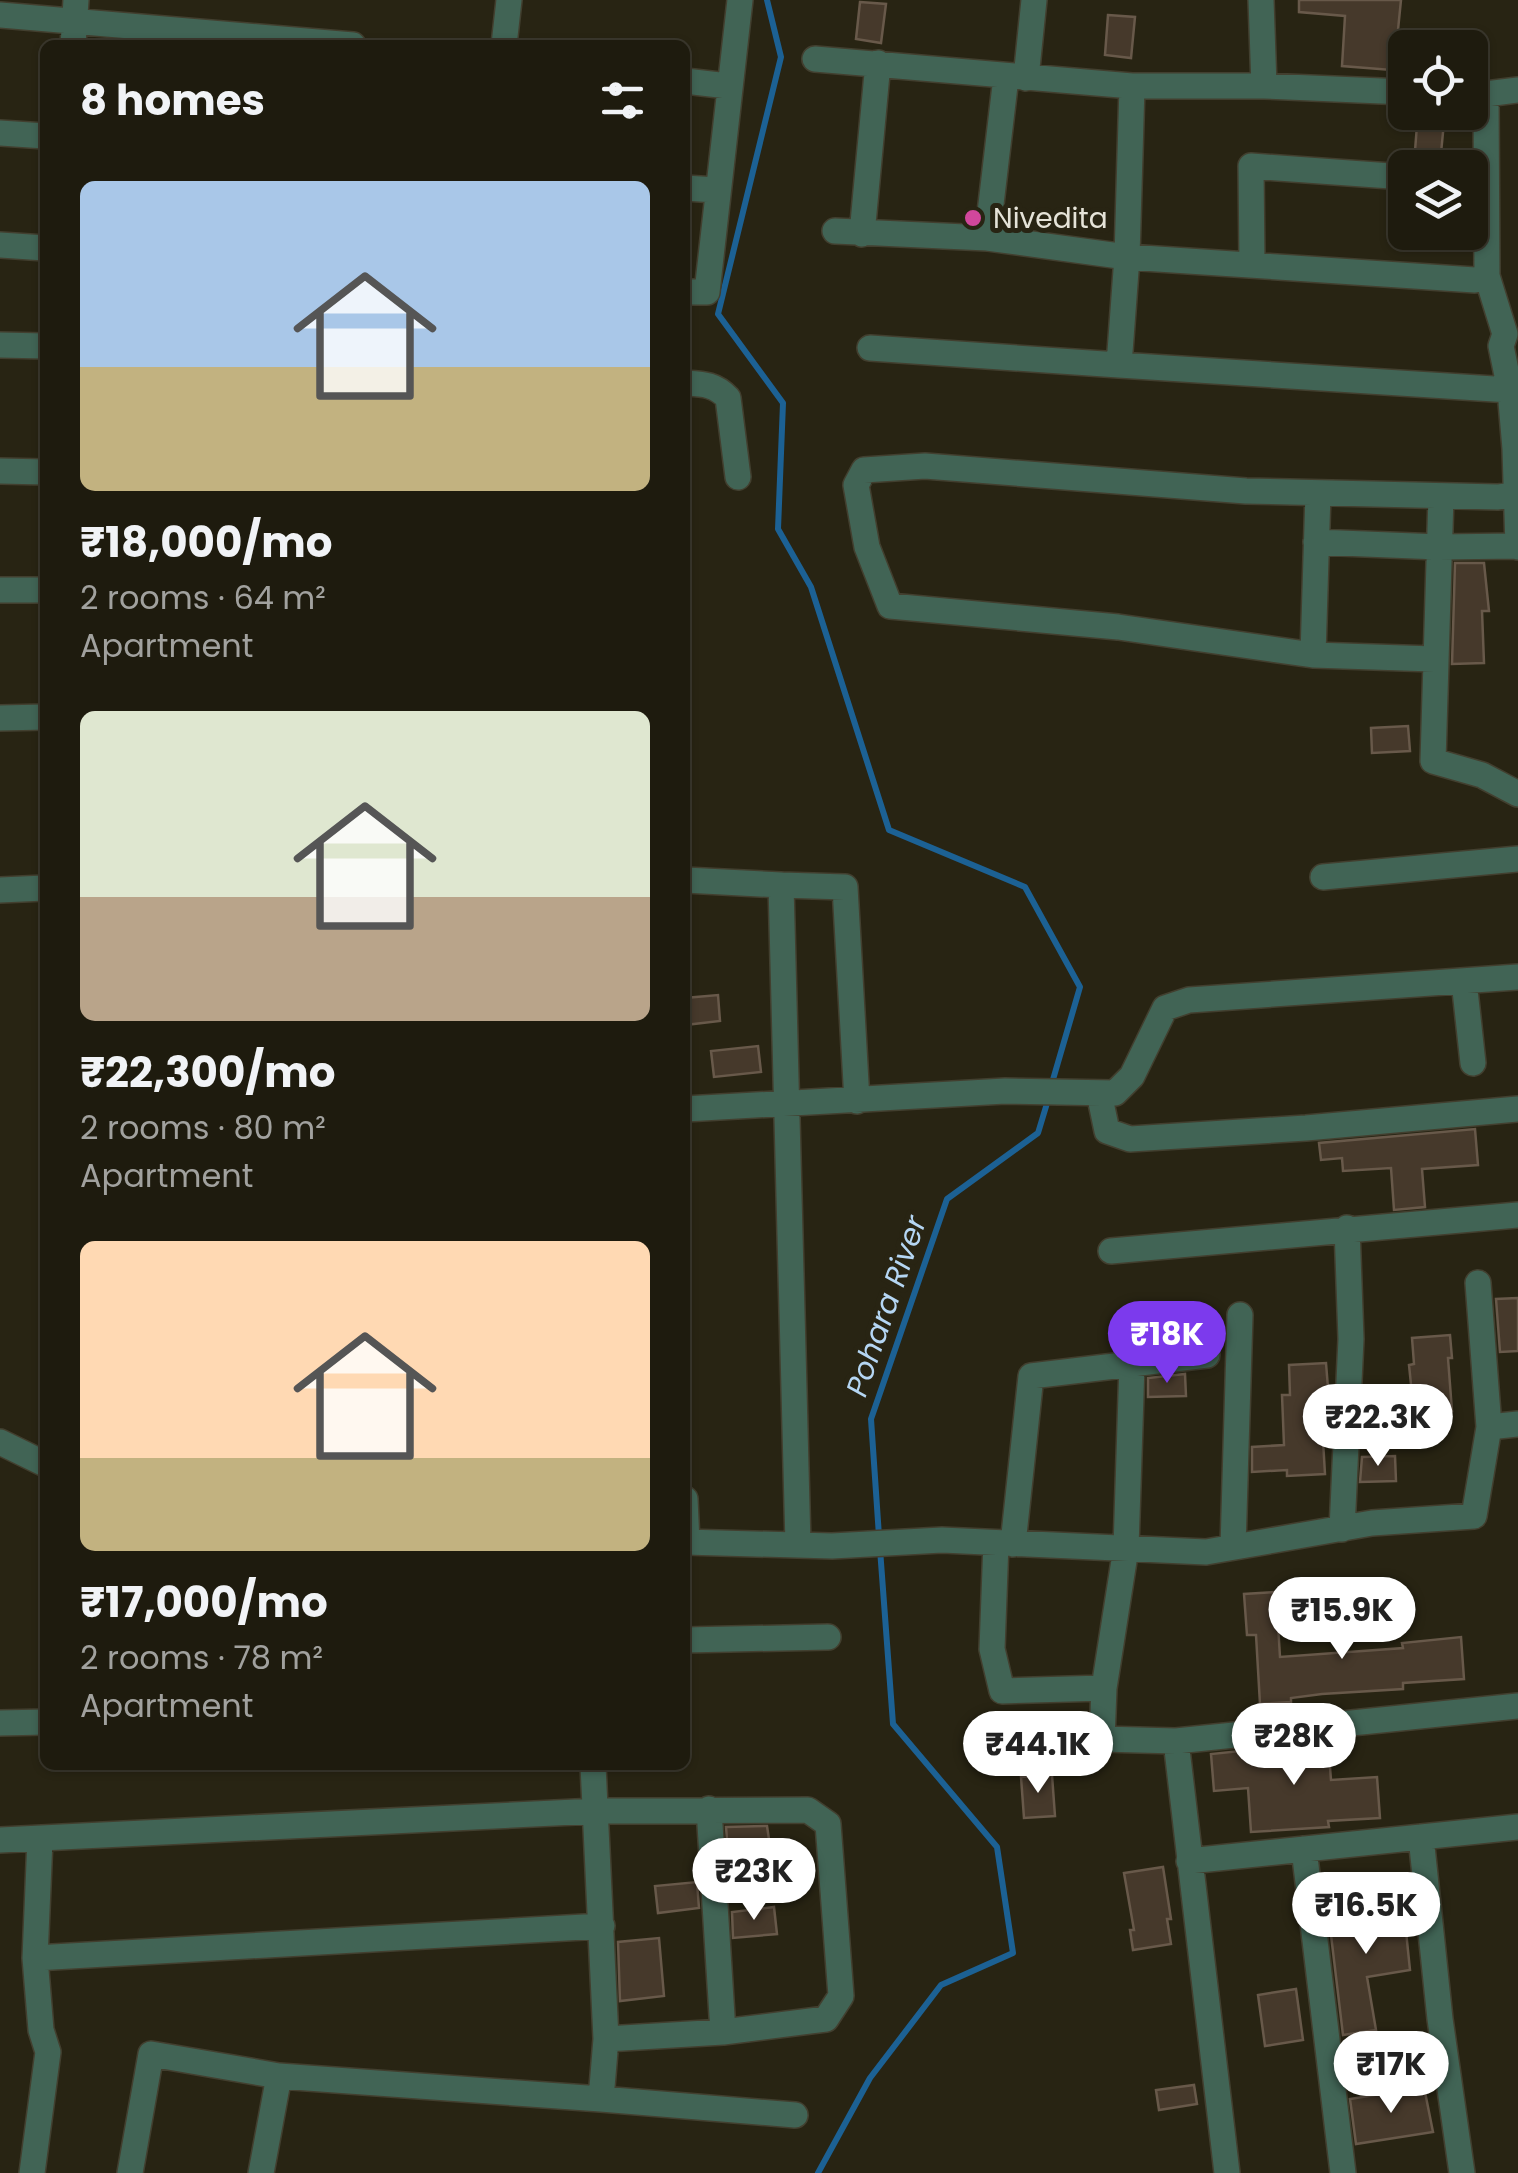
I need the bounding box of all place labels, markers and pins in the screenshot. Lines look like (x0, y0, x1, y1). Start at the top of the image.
place label: Nivedita (993, 199, 1108, 238)
marker: Nivedita (962, 207, 984, 229)
pin: ₹18K (1108, 1301, 1226, 1386)
pin: ₹22.3K (1297, 1384, 1459, 1469)
pin: ₹15.9K (1261, 1577, 1423, 1662)
pin: ₹28K (1235, 1703, 1353, 1788)
pin: ₹44.1K (957, 1711, 1119, 1796)
pin: ₹23K (695, 1838, 813, 1923)
pin: ₹16.5K (1285, 1872, 1447, 1957)
pin: ₹17K (1332, 2031, 1450, 2116)

